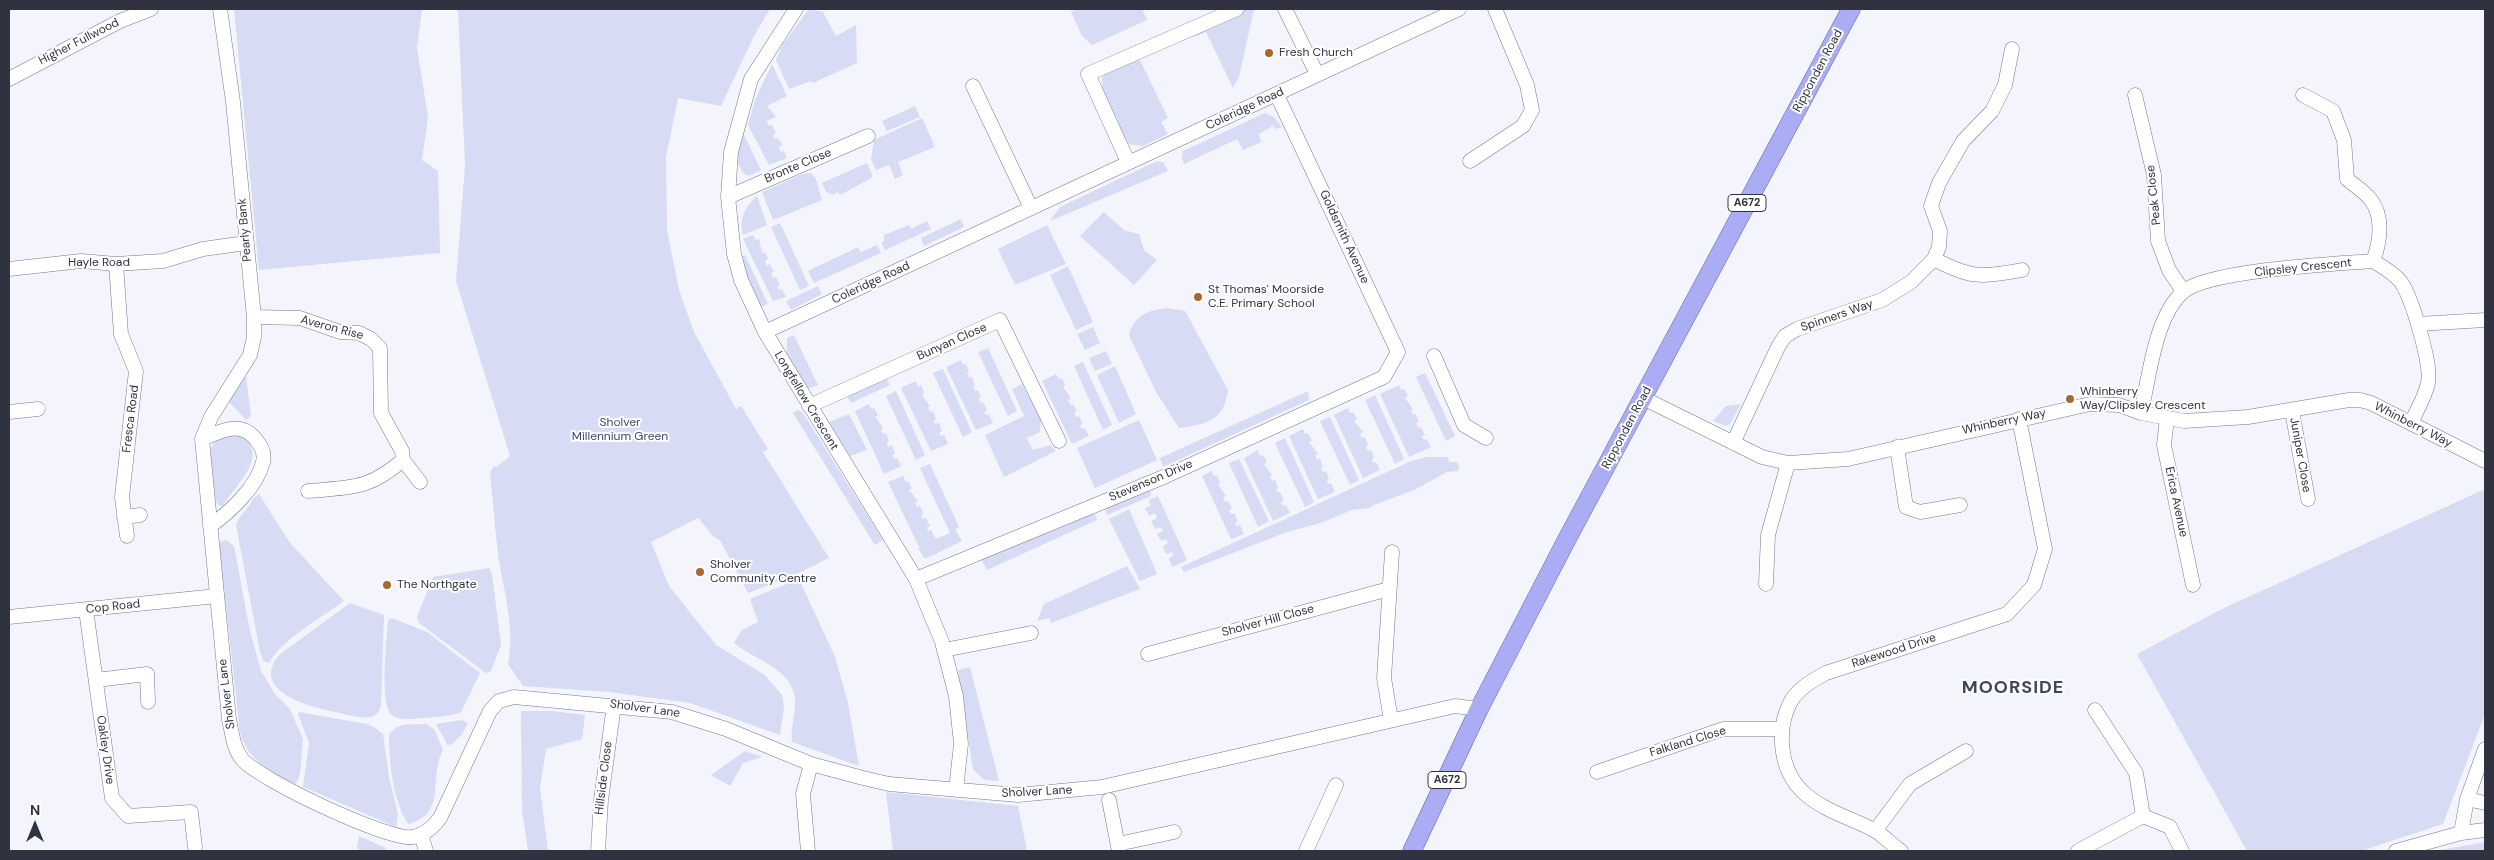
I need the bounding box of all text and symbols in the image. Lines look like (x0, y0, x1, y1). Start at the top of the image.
street label: Higher Fullwood (36, 16, 122, 68)
street label: Ripponden Road (1790, 27, 1846, 115)
place label: Fresh Church (1279, 46, 1353, 60)
marker: Fresh Church (1263, 47, 1275, 59)
street label: Coleridge Road (1204, 85, 1286, 133)
street label: Bronte Close (762, 145, 834, 187)
street label: Peak Close (2144, 164, 2164, 226)
street label: Goldsmith Avenue (1316, 188, 1372, 286)
road number: A672 (1728, 194, 1766, 212)
street label: Pearly Bank (235, 198, 255, 262)
street label: Hayle Road (68, 256, 130, 270)
street label: Clipsley Crescent (2254, 256, 2352, 280)
street label: Coleridge Road (830, 259, 912, 307)
place label: St Thomas' Moorside C.E. Primary School (1208, 283, 1324, 311)
marker: St Thomas' Moorside C.E. Primary School (1192, 291, 1204, 303)
street label: Spinners Way (1799, 297, 1875, 335)
street label: Averon Rise (299, 313, 365, 343)
street label: Bunyan Close (915, 320, 989, 364)
street label: Longfellow Crescent (771, 349, 841, 453)
street label: Fresca Road (120, 384, 142, 454)
street label: Ripponden Road (1599, 384, 1655, 472)
place label: Whinberry Way/Clipsley Crescent (2080, 385, 2206, 413)
marker: Whinberry Way/Clipsley Crescent (2064, 393, 2076, 405)
street label: Whinberry Way (2372, 399, 2454, 451)
street label: Whinberry Way (1961, 406, 2047, 438)
park label: Sholver Millennium Green (572, 416, 668, 444)
street label: Juniper Close (2286, 416, 2314, 494)
street label: Stevenson Drive (1107, 457, 1195, 505)
street label: Erica Avenue (2162, 466, 2190, 538)
place label: Sholver Community Centre (710, 558, 816, 586)
marker: Sholver Community Centre (694, 566, 706, 578)
place label: The Northgate (397, 578, 476, 592)
marker: The Northgate (381, 579, 393, 591)
street label: Cop Road (85, 597, 141, 617)
street label: Sholver Hill Close (1220, 602, 1316, 640)
street label: Rakewood Drive (1850, 631, 1938, 671)
street label: Sholver Lane (216, 658, 238, 730)
district label: MOORSIDE (1961, 677, 2065, 699)
street label: Sholver Lane (609, 697, 681, 721)
street label: Oakley Drive (93, 715, 117, 785)
street label: Falkland Close (1648, 724, 1728, 760)
street label: Hillside Close (592, 740, 616, 816)
road number: A672 (1428, 772, 1466, 788)
street label: Sholver Lane (1001, 783, 1073, 801)
north arrow (10, 800, 60, 850)
text: N (30, 801, 40, 819)

